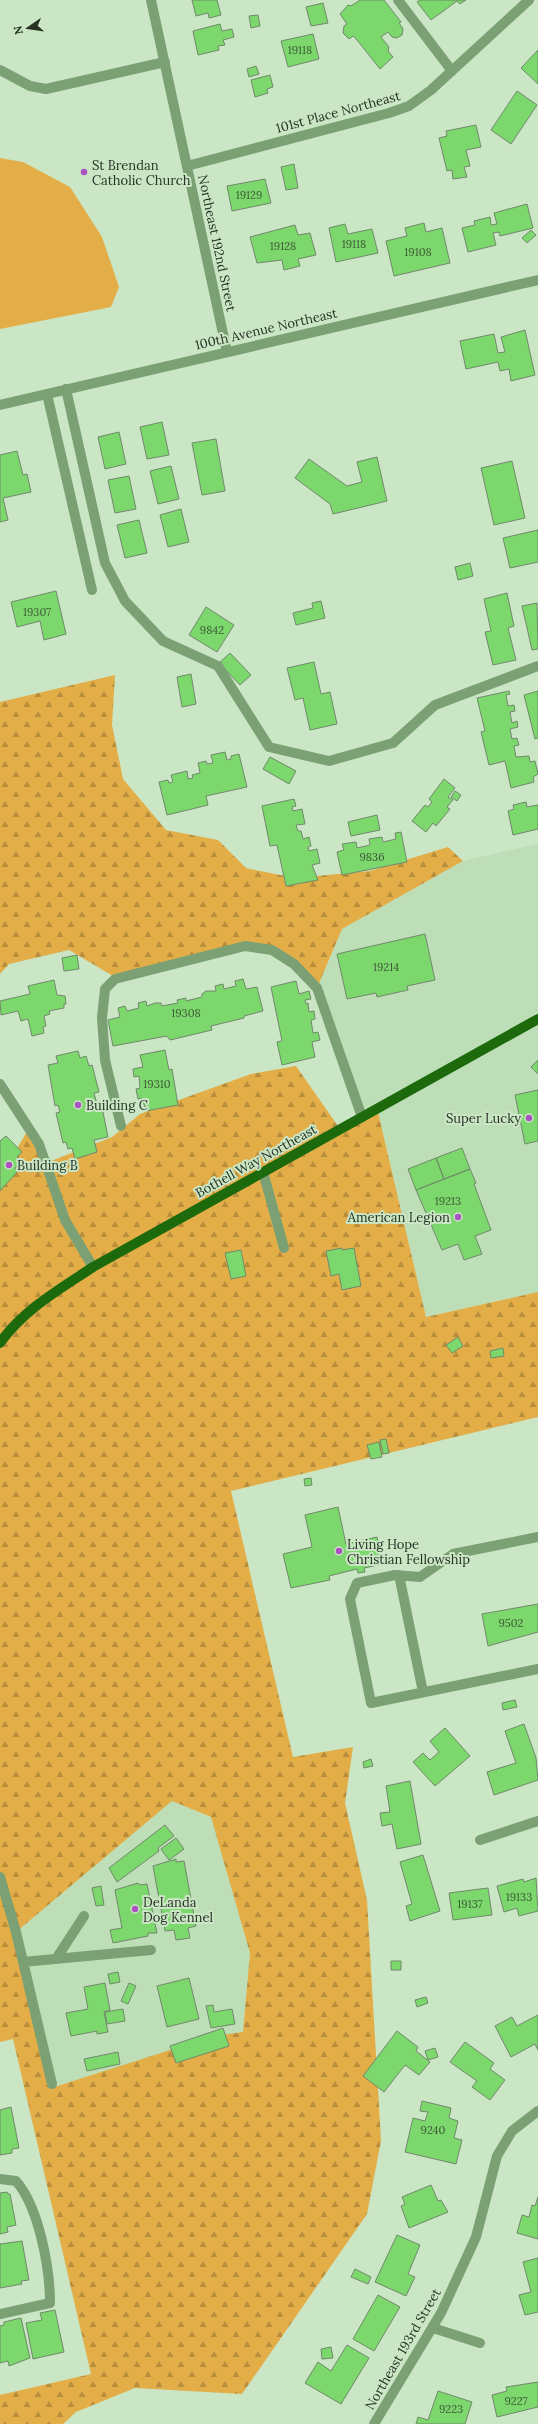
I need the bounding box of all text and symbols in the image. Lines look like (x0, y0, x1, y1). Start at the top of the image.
north arrow (8, 8, 48, 48)
text: N (10, 24, 26, 36)
house number: 19118 (288, 43, 312, 57)
street label: 101st Place Northeast (274, 87, 402, 137)
place label: St Brendan Catholic Church (92, 157, 191, 189)
marker: St Brendan Catholic Church (79, 167, 89, 177)
street label: Northeast 192nd Street (194, 173, 240, 313)
house number: 19129 (236, 188, 262, 202)
house number: 19118 (342, 237, 366, 251)
house number: 19128 (270, 239, 296, 253)
house number: 19108 (404, 245, 432, 259)
street label: 100th Avenue Northeast (193, 304, 339, 354)
house number: 19307 (23, 605, 51, 619)
house number: 9842 (200, 623, 224, 637)
house number: 9836 (359, 850, 385, 864)
house number: 19214 (373, 960, 399, 974)
house number: 19308 (171, 1006, 201, 1020)
house number: 19310 (143, 1077, 171, 1091)
place label: Building C (86, 1097, 148, 1114)
marker: Building C (73, 1100, 83, 1110)
place label: Super Lucky (446, 1110, 521, 1127)
marker: Super Lucky (524, 1113, 534, 1123)
street label: Bothell Way Northeast (192, 1121, 320, 1201)
place label: Building B (17, 1157, 78, 1174)
marker: Building B (4, 1160, 14, 1170)
house number: 19213 (435, 1194, 461, 1208)
place label: American Legion (347, 1209, 450, 1226)
marker: American Legion (453, 1212, 463, 1222)
place label: Living Hope Christian Fellowship (347, 1536, 470, 1568)
marker: Living Hope Christian Fellowship (334, 1546, 344, 1556)
house number: 9502 (498, 1616, 524, 1630)
house number: 19133 (506, 1890, 532, 1904)
place label: DeLanda Dog Kennel (143, 1894, 213, 1926)
house number: 19137 (457, 1897, 483, 1911)
marker: DeLanda Dog Kennel (130, 1904, 140, 1914)
house number: 9240 (421, 2123, 446, 2137)
street label: Northeast 193rd Street (361, 2285, 445, 2413)
house number: 9227 (504, 2394, 528, 2408)
house number: 9223 (439, 2402, 463, 2416)

